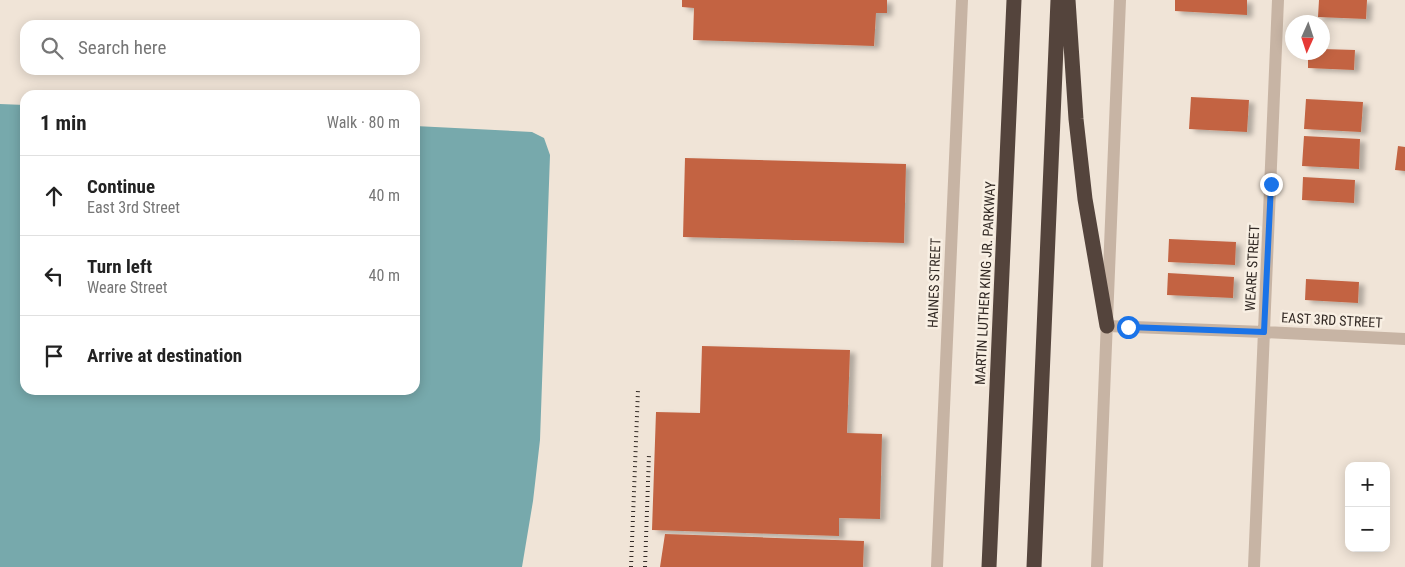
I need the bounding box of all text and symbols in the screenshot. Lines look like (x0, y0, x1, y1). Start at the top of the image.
north arrow (1285, 15, 1330, 60)
search box (20, 20, 420, 75)
icon: search (38, 34, 66, 62)
text: Search here (78, 36, 166, 59)
text: 1 min (40, 111, 87, 135)
text: Walk · 80 m (327, 113, 400, 132)
route end (1260, 173, 1283, 196)
text: Continue (87, 175, 155, 198)
street label: MARTIN LUTHER KING JR. PARKWAY (972, 180, 998, 385)
icon: ahead (40, 182, 68, 210)
text: 40 m (368, 186, 400, 205)
text: East 3rd Street (87, 198, 180, 217)
street label: WEARE STREET (1242, 224, 1262, 312)
street label: HAINES STREET (924, 238, 944, 328)
text: Turn left (87, 255, 152, 278)
icon: left (40, 262, 68, 290)
text: 40 m (368, 266, 400, 285)
text: Weare Street (87, 278, 168, 297)
street label: EAST 3RD STREET (1281, 309, 1383, 331)
route start (1117, 316, 1140, 339)
icon: arrive (40, 342, 68, 370)
text: Arrive at destination (87, 344, 242, 367)
map controls (1345, 462, 1390, 552)
button: + (1345, 462, 1390, 507)
button: − (1345, 507, 1390, 552)

